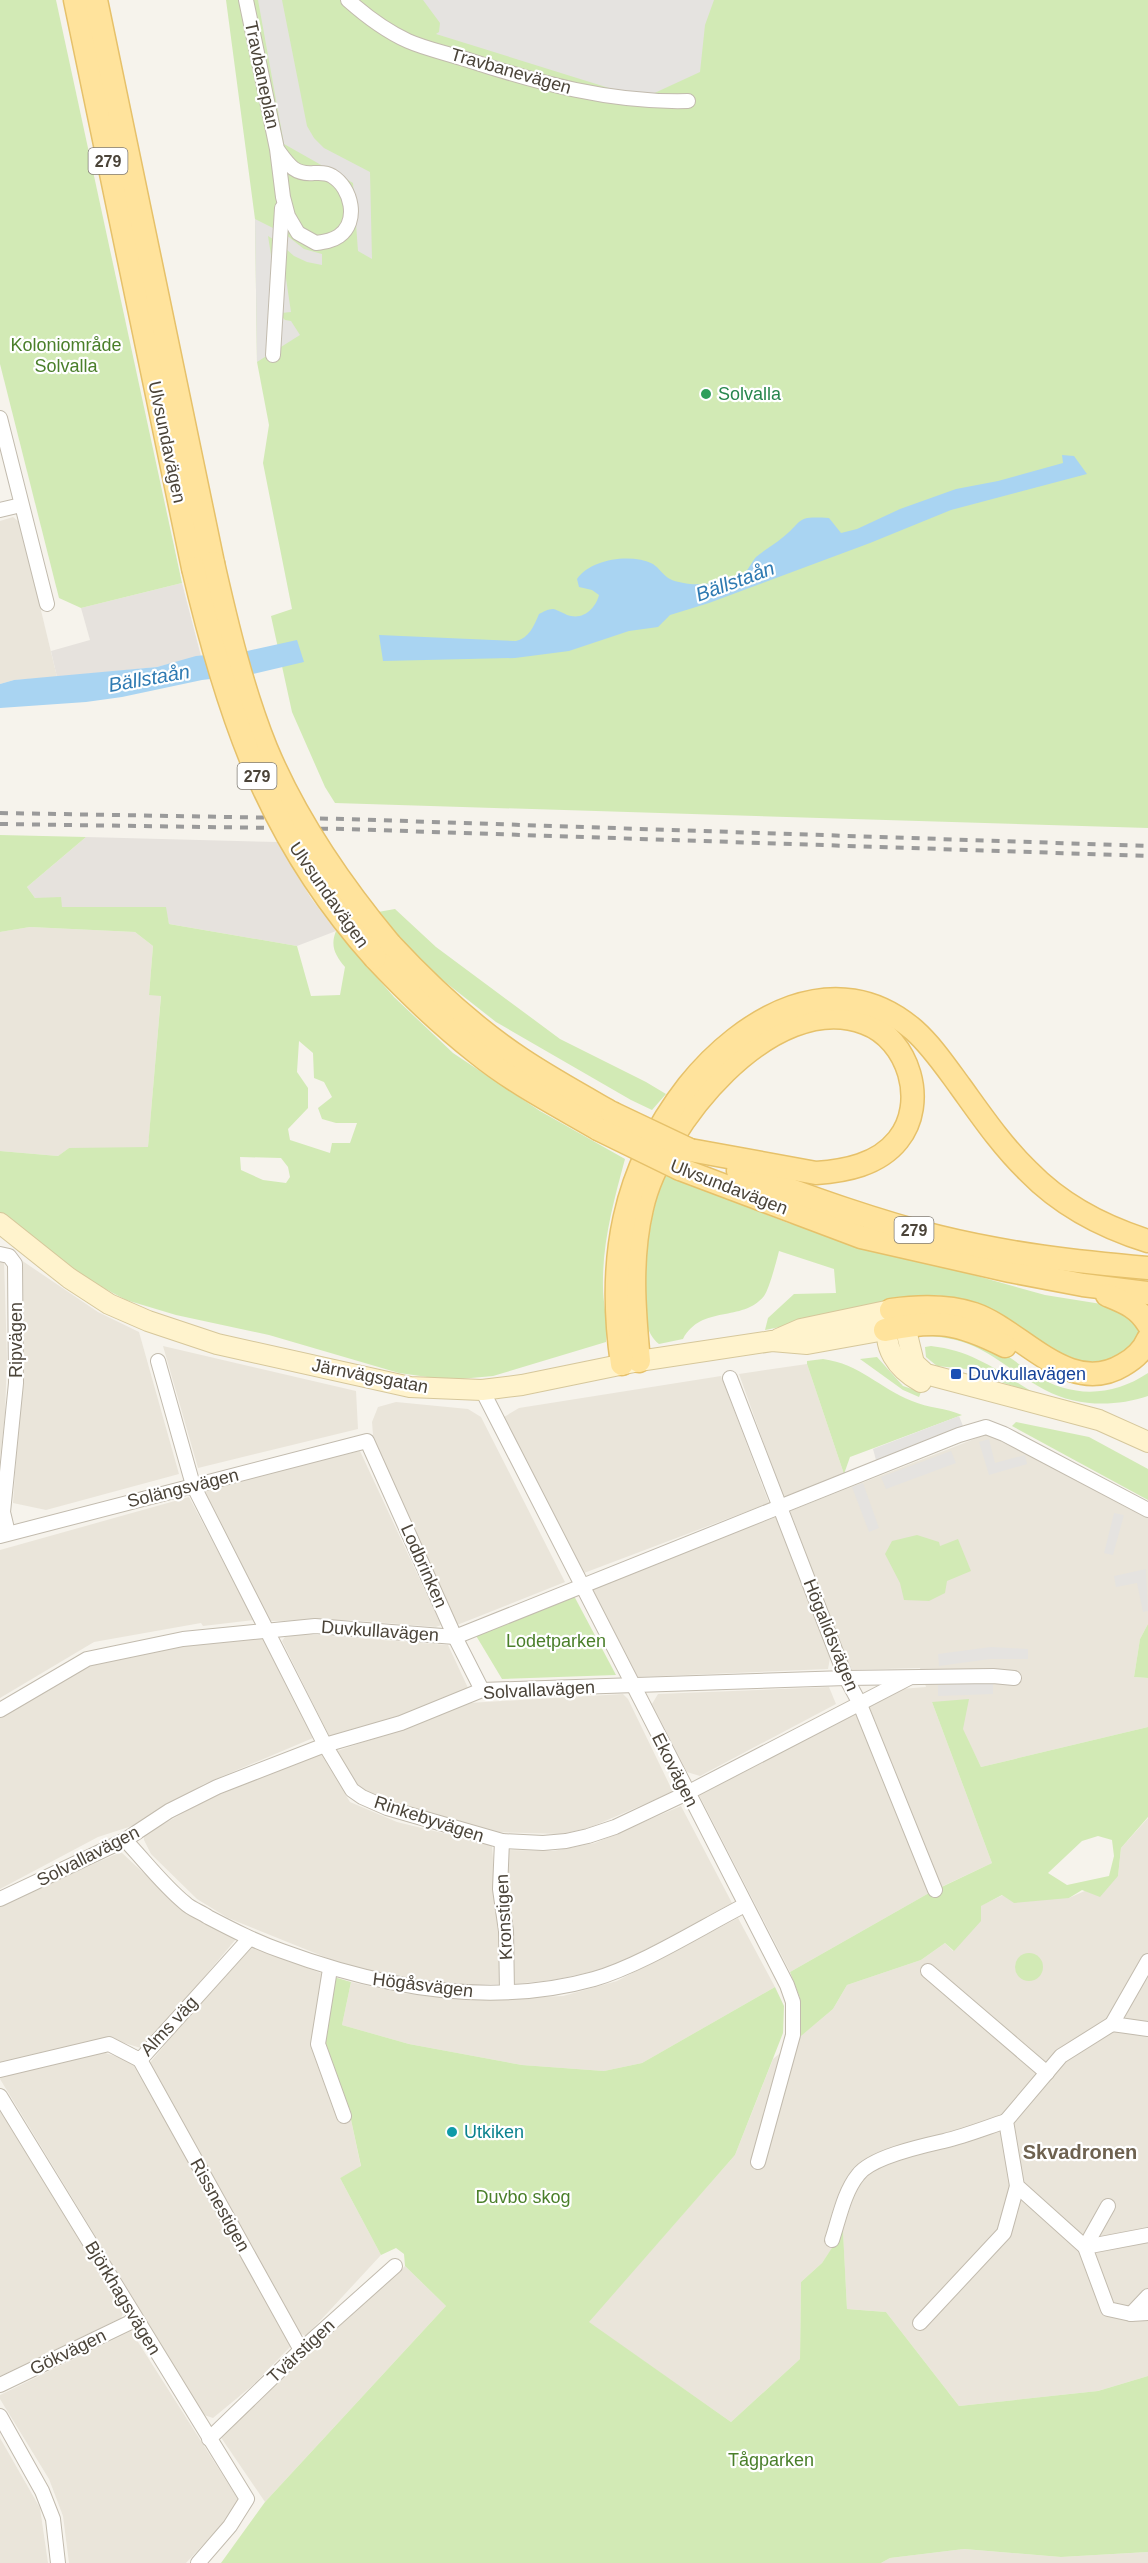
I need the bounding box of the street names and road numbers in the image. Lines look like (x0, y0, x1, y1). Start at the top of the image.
street label: Travbaneplan (241, 19, 283, 131)
street label: Travbanevägen (448, 44, 574, 98)
road number: 279 (88, 148, 128, 174)
street label: Ulvsundavägen (144, 379, 190, 505)
road number: 279 (238, 763, 276, 789)
street label: Ulvsundavägen (285, 838, 373, 952)
street label: Ulvsundavägen (667, 1155, 791, 1219)
road number: 279 (894, 1217, 934, 1243)
street label: Ripvägen (6, 1302, 26, 1378)
street label: Järnvägsgatan (310, 1355, 430, 1397)
street label: Solängsvägen (125, 1464, 241, 1512)
street label: Lodbrinken (397, 1521, 451, 1611)
street label: Högalidsvägen (799, 1576, 863, 1694)
street label: Duvkullavägen (320, 1617, 440, 1645)
street label: Solvallavägen (483, 1677, 595, 1703)
street label: Ekovägen (648, 1730, 702, 1810)
street label: Rinkebyvägen (372, 1792, 486, 1846)
street label: Solvallavägen (34, 1822, 142, 1890)
street label: Kronstigen (492, 1874, 516, 1960)
street label: Högåsvägen (372, 1969, 474, 2001)
street label: Alms väg (136, 1992, 202, 2060)
street label: Rissnestigen (186, 2155, 254, 2255)
street label: Björkhagsvägen (81, 2238, 165, 2358)
street label: Tvärstigen (263, 2315, 339, 2387)
street label: Gökvägen (27, 2325, 109, 2379)

